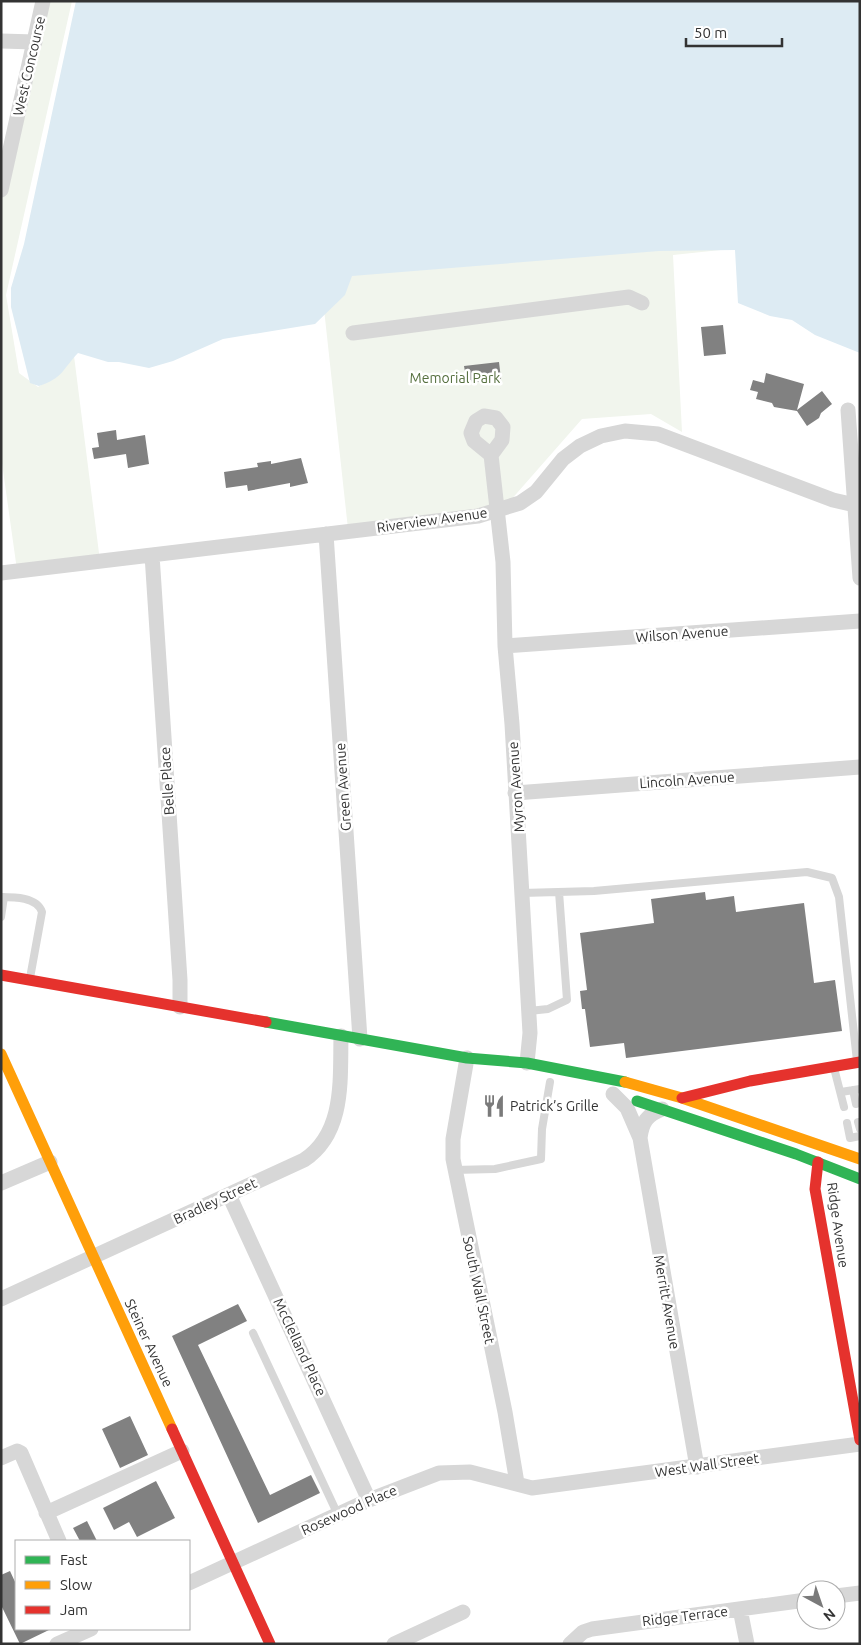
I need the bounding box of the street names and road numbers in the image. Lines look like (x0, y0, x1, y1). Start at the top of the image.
street label: West Concourse (10, 15, 48, 117)
street label: Riverview Avenue (376, 504, 488, 536)
street label: Wilson Avenue (635, 623, 729, 645)
street label: Myron Avenue (505, 741, 527, 833)
street label: Green Avenue (332, 742, 354, 832)
street label: Belle Place (157, 746, 177, 816)
street label: Lincoln Avenue (639, 769, 735, 791)
street label: Bradley Street (171, 1175, 260, 1227)
street label: Ridge Avenue (824, 1181, 852, 1269)
street label: South Wall Street (460, 1235, 498, 1346)
street label: Merritt Avenue (651, 1254, 683, 1350)
street label: Steiner Avenue (122, 1296, 176, 1390)
street label: McClelland Place (270, 1296, 330, 1398)
street label: West Wall Street (654, 1450, 760, 1480)
street label: Rosewood Place (299, 1482, 399, 1538)
street label: Ridge Terrace (641, 1603, 729, 1629)

